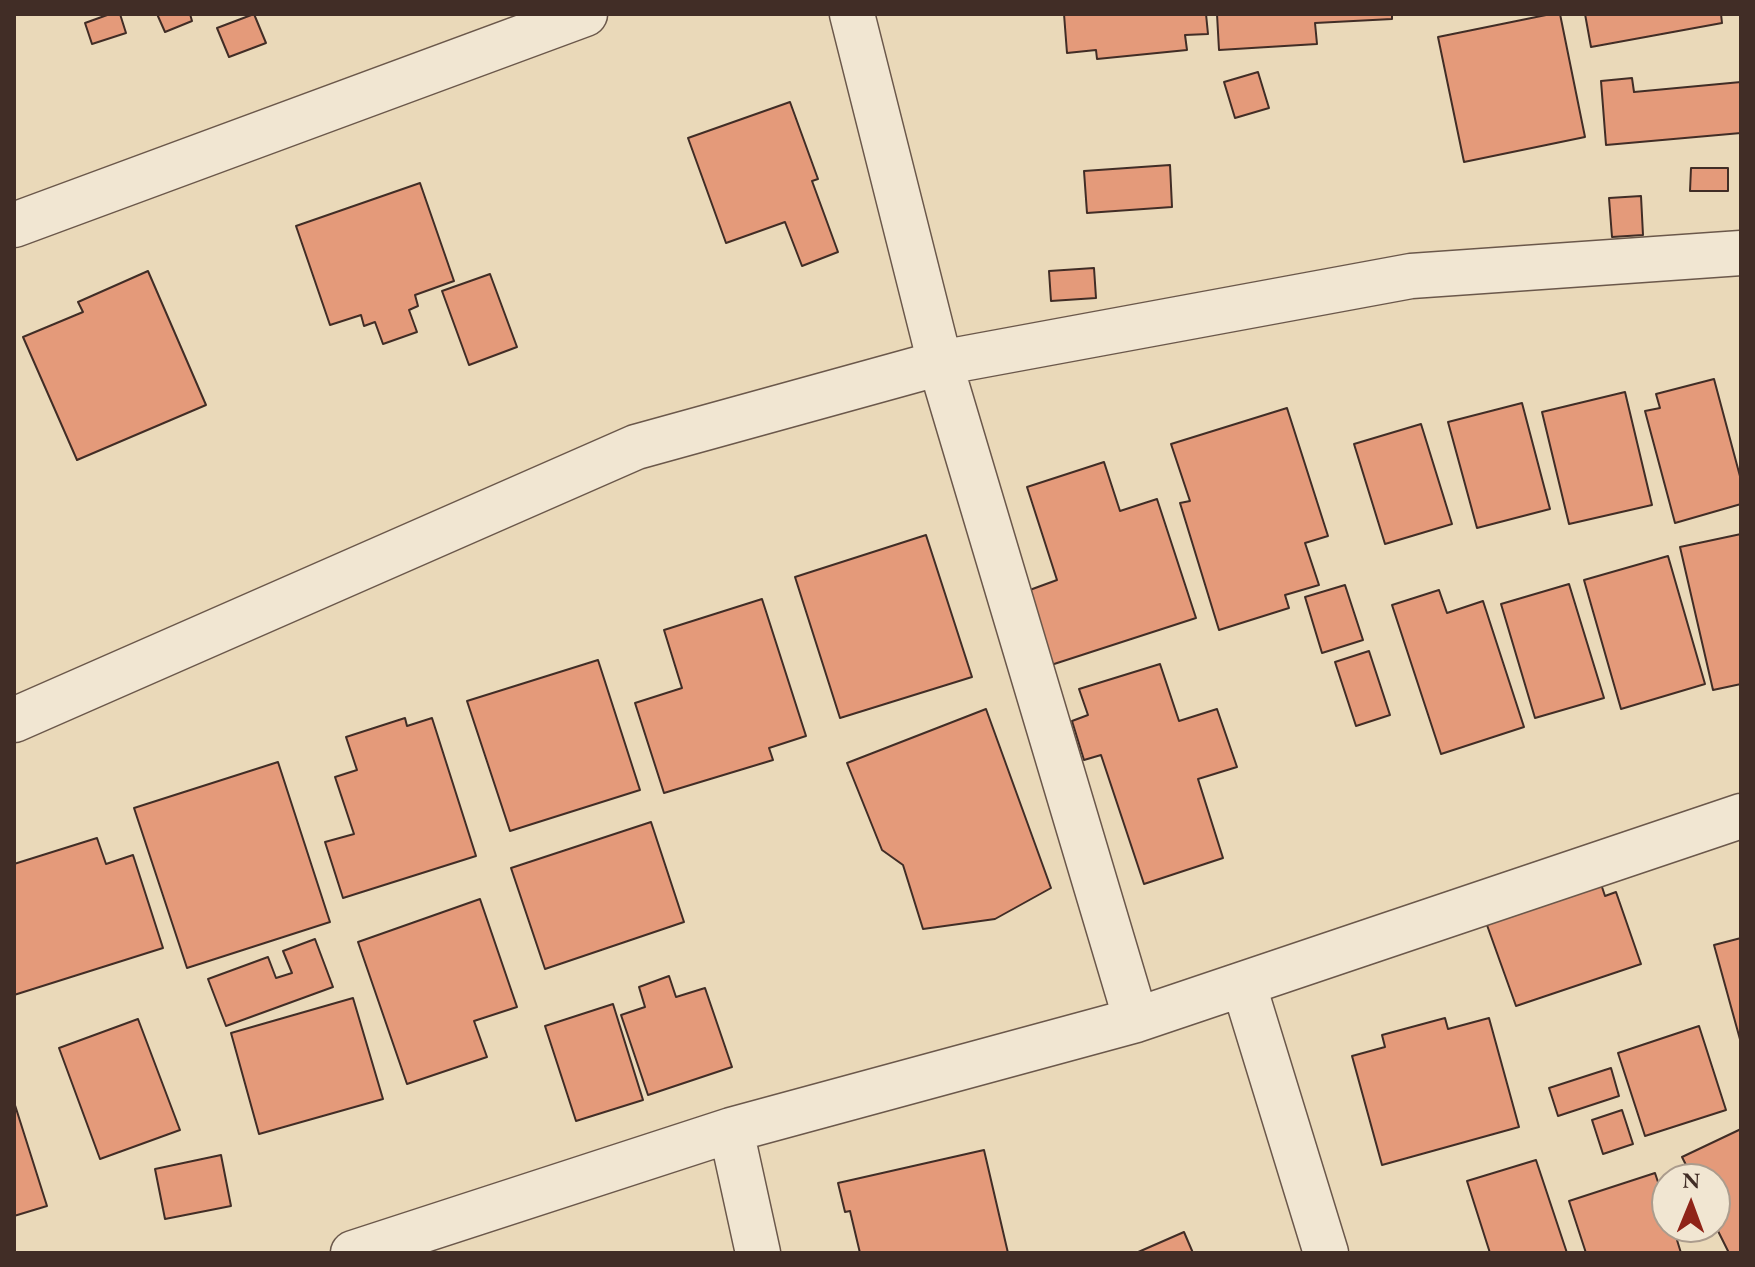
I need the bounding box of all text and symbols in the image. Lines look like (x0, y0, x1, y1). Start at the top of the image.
north arrow (1651, 1163, 1731, 1243)
text: N (1682, 1166, 1701, 1195)

